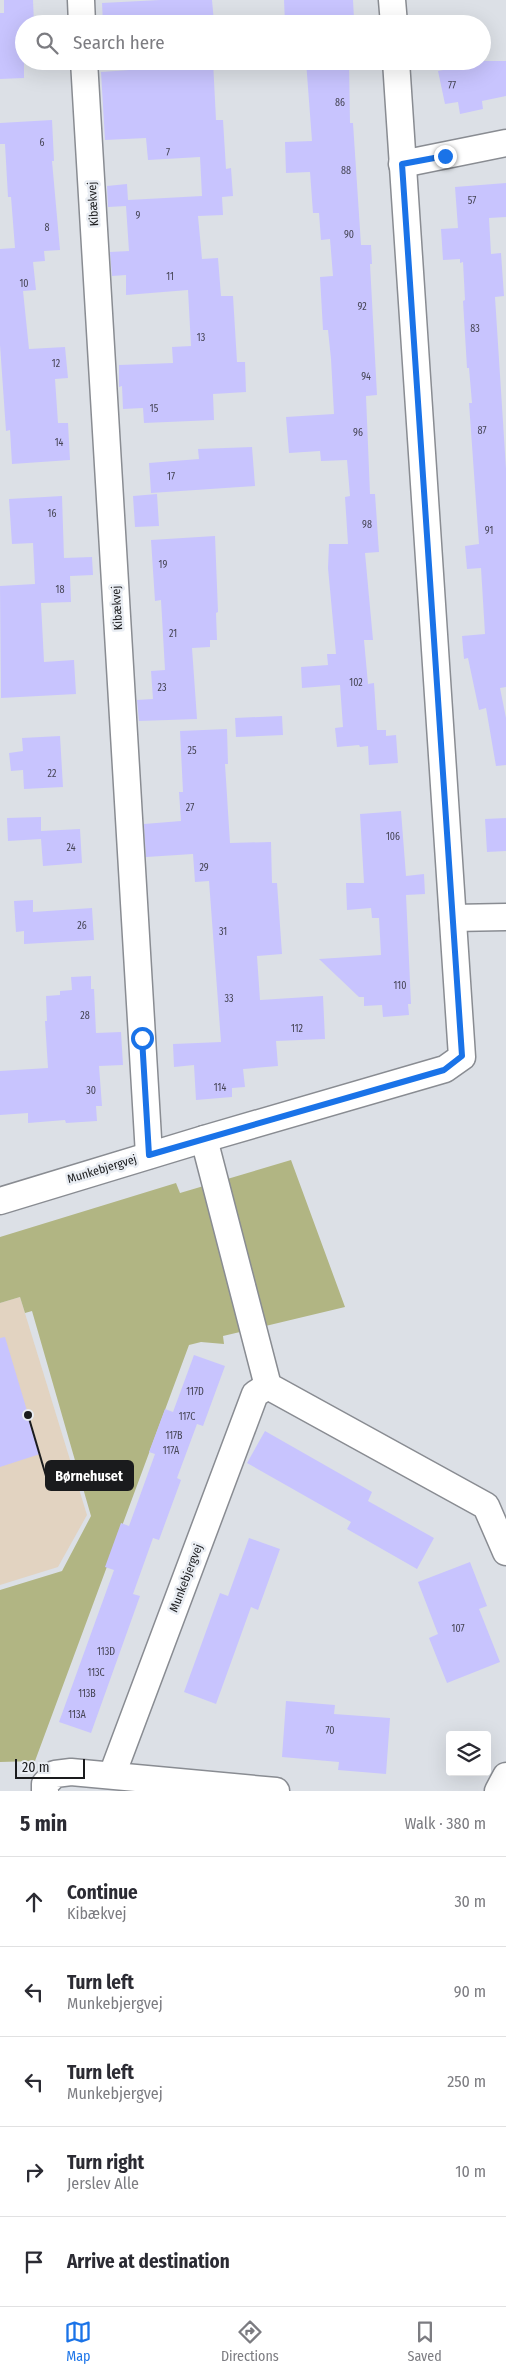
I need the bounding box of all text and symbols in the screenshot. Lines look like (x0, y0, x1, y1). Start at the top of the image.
search box (15, 15, 491, 70)
icon: search (33, 29, 61, 57)
text: Search here (73, 31, 165, 54)
house number: 77 (448, 80, 456, 92)
house number: 86 (335, 97, 345, 109)
house number: 6 (40, 137, 45, 149)
route end (434, 145, 457, 168)
house number: 7 (166, 147, 170, 159)
house number: 88 (341, 165, 351, 177)
street label: Kibækvej (85, 181, 101, 227)
house number: 57 (468, 195, 476, 207)
house number: 9 (136, 210, 141, 222)
house number: 8 (45, 222, 50, 234)
house number: 90 (344, 229, 354, 241)
house number: 11 (166, 271, 174, 283)
house number: 10 (19, 278, 29, 290)
house number: 92 (357, 301, 367, 313)
house number: 83 (470, 323, 480, 335)
house number: 13 (197, 332, 206, 344)
house number: 12 (52, 358, 61, 370)
house number: 94 (361, 371, 371, 383)
house number: 15 (150, 403, 159, 415)
house number: 87 (478, 425, 486, 437)
house number: 96 (353, 427, 363, 439)
house number: 14 (55, 437, 64, 449)
house number: 17 (167, 471, 175, 483)
house number: 16 (48, 508, 56, 520)
house number: 98 (362, 519, 372, 531)
house number: 91 (485, 525, 493, 537)
house number: 19 (159, 559, 168, 571)
house number: 18 (56, 584, 64, 596)
street label: Kibækvej (109, 585, 125, 631)
house number: 21 (169, 628, 177, 640)
house number: 102 (349, 677, 363, 689)
house number: 23 (158, 682, 167, 694)
house number: 25 (188, 745, 197, 757)
house number: 22 (48, 768, 57, 780)
house number: 27 (186, 802, 194, 814)
house number: 106 (386, 831, 400, 843)
house number: 24 (66, 842, 76, 854)
house number: 29 (199, 862, 209, 874)
house number: 26 (77, 920, 87, 932)
house number: 31 (219, 926, 227, 938)
house number: 110 (394, 980, 406, 992)
house number: 33 (224, 993, 234, 1005)
house number: 28 (80, 1010, 90, 1022)
house number: 112 (291, 1023, 304, 1035)
route start (131, 1027, 154, 1050)
house number: 114 (214, 1082, 226, 1094)
house number: 30 (86, 1085, 96, 1097)
street label: Munkebjergvej (66, 1152, 138, 1186)
house number: 117D (186, 1386, 204, 1398)
house number: 117C (179, 1411, 195, 1423)
house number: 117B (165, 1430, 183, 1442)
house number: 117A (163, 1445, 180, 1457)
callout: Børnehuset (46, 1461, 133, 1490)
text: Børnehuset (55, 1468, 124, 1485)
street label: Munkebjergvej (167, 1542, 205, 1614)
house number: 107 (452, 1623, 464, 1635)
house number: 113D (97, 1646, 115, 1658)
house number: 113C (87, 1667, 105, 1679)
house number: 113B (78, 1688, 96, 1700)
house number: 113A (68, 1709, 86, 1721)
house number: 70 (325, 1725, 335, 1737)
map controls (446, 1731, 491, 1776)
button: layers (446, 1731, 491, 1776)
scale bar (15, 1756, 85, 1779)
text: 20 m (22, 1759, 50, 1776)
text: 5 min (20, 1811, 67, 1837)
text: Walk · 380 m (405, 1814, 486, 1833)
text: Continue (67, 1881, 138, 1904)
icon: ahead (20, 1888, 48, 1916)
text: 30 m (454, 1892, 486, 1911)
text: Kibækvej (67, 1904, 127, 1923)
text: Turn left (67, 1971, 134, 1994)
icon: left (20, 1978, 48, 2006)
text: 90 m (454, 1982, 486, 2001)
text: Munkebjergvej (67, 1994, 163, 2013)
text: Turn left (67, 2061, 134, 2084)
icon: left (20, 2068, 48, 2096)
text: 250 m (447, 2072, 486, 2091)
text: Munkebjergvej (67, 2084, 163, 2103)
text: Turn right (67, 2151, 144, 2174)
icon: right (20, 2158, 48, 2186)
text: 10 m (455, 2162, 486, 2181)
text: Jerslev Alle (67, 2174, 139, 2193)
icon: arrive (20, 2248, 48, 2276)
text: Arrive at destination (67, 2250, 230, 2273)
tab: Map (64, 2318, 92, 2365)
tab: Directions (221, 2318, 279, 2365)
tab: Saved (407, 2318, 442, 2365)

